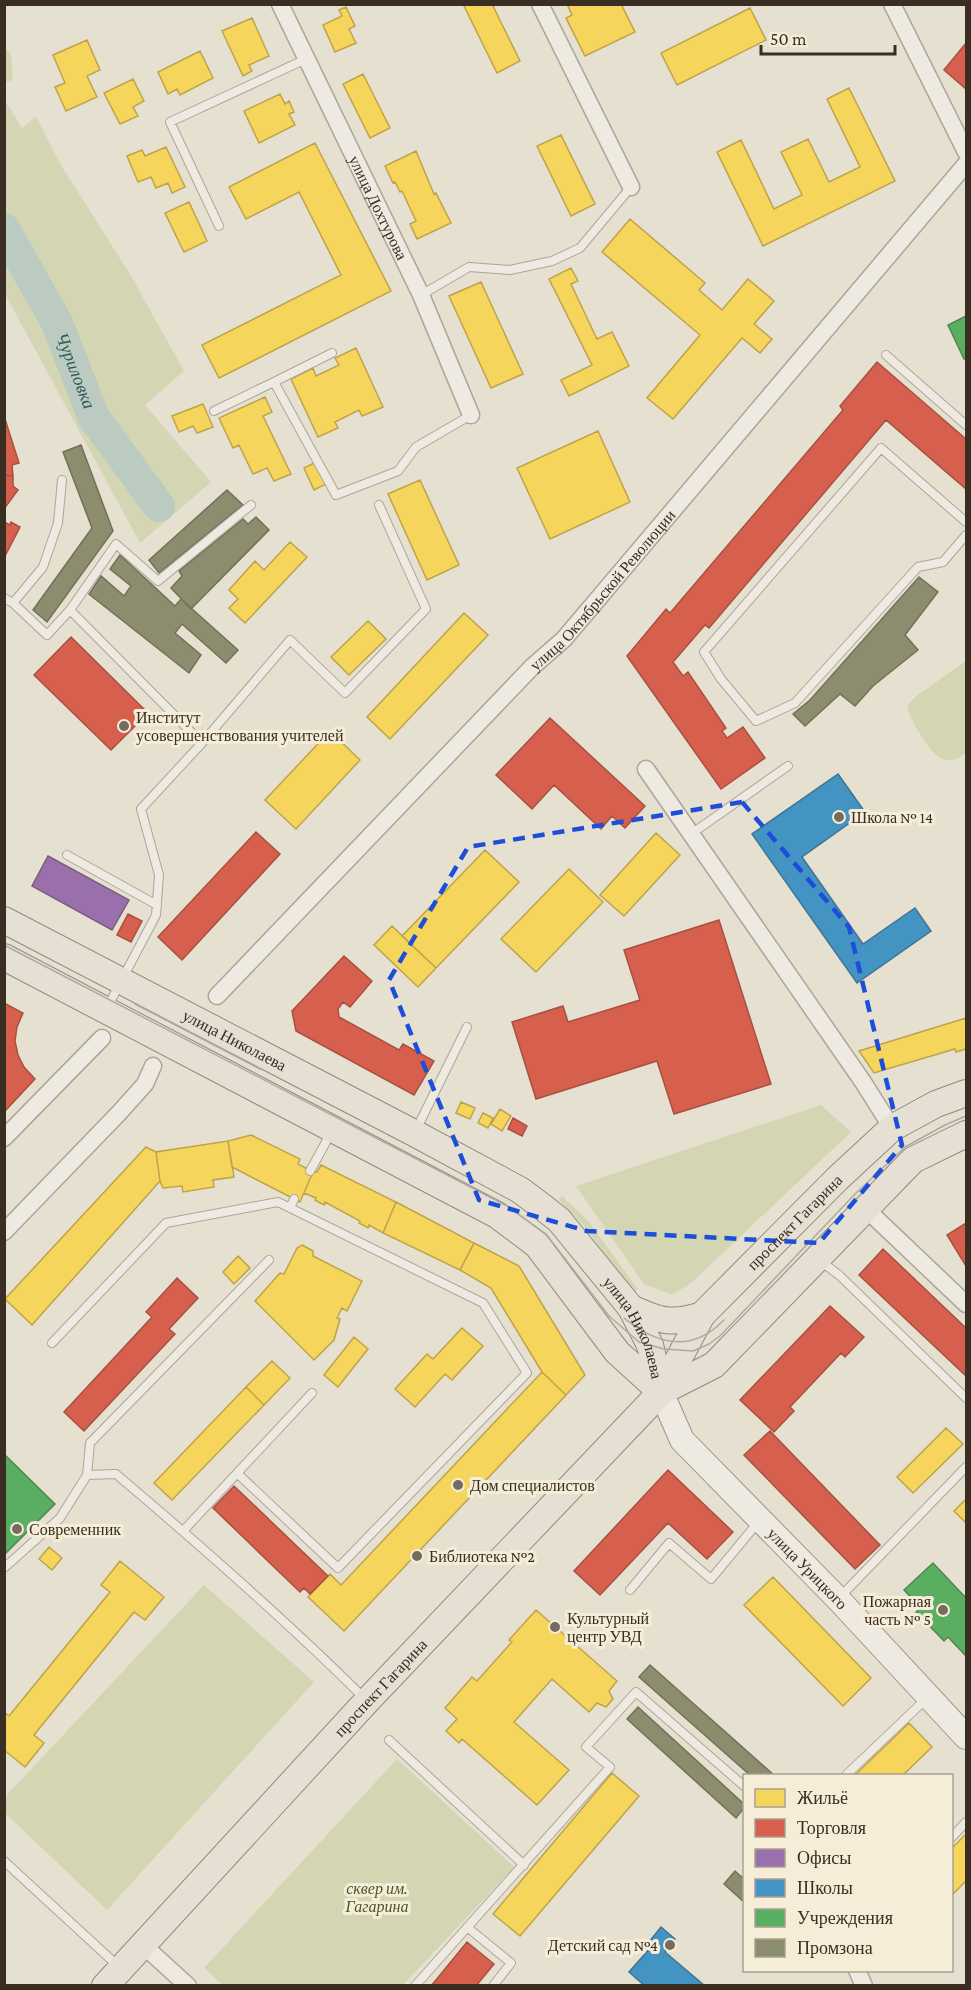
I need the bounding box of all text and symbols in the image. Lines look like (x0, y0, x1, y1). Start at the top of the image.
scale bar (761, 18, 894, 56)
text: 50 m (770, 29, 807, 49)
street label: улица Дохтурова (345, 153, 411, 263)
water label: Чуриловка (52, 330, 99, 412)
street label: улица Октябрьской Революции (527, 506, 679, 675)
place label: Институт усовершенствования учителей (136, 709, 344, 745)
marker: Институт усовершенствования учителей (117, 719, 131, 733)
place label: Школа № 14 (851, 809, 933, 826)
marker: Школа № 14 (832, 810, 846, 824)
street label: улица Николаева (180, 1006, 289, 1074)
street label: проспект Гагарина (744, 1171, 846, 1273)
street label: улица Николаева (599, 1273, 666, 1380)
place label: Дом специалистов (470, 1477, 595, 1495)
marker: Дом специалистов (451, 1478, 465, 1492)
place label: Современник (29, 1521, 121, 1539)
marker: Современник (10, 1522, 24, 1536)
street label: улица Урицкого (763, 1525, 851, 1613)
place label: Библиотека №2 (429, 1548, 535, 1565)
marker: Библиотека №2 (410, 1549, 424, 1563)
place label: Пожарная часть № 5 (863, 1593, 932, 1628)
marker: Пожарная часть № 5 (936, 1603, 950, 1617)
place label: Культурный центр УВД (567, 1610, 650, 1646)
marker: Культурный центр УВД (548, 1620, 562, 1634)
street label: проспект Гагарина (331, 1636, 430, 1740)
legend (743, 1774, 953, 1972)
text: Жильё (797, 1788, 848, 1808)
text: Торговля (797, 1818, 866, 1838)
text: Офисы (797, 1848, 851, 1868)
text: Школы (797, 1878, 853, 1898)
park label: сквер им. Гагарина (345, 1880, 408, 1916)
text: Учреждения (797, 1908, 893, 1928)
place label: Детский сад №4 (548, 1937, 658, 1955)
marker: Детский сад №4 (663, 1938, 677, 1952)
text: Промзона (797, 1938, 873, 1958)

